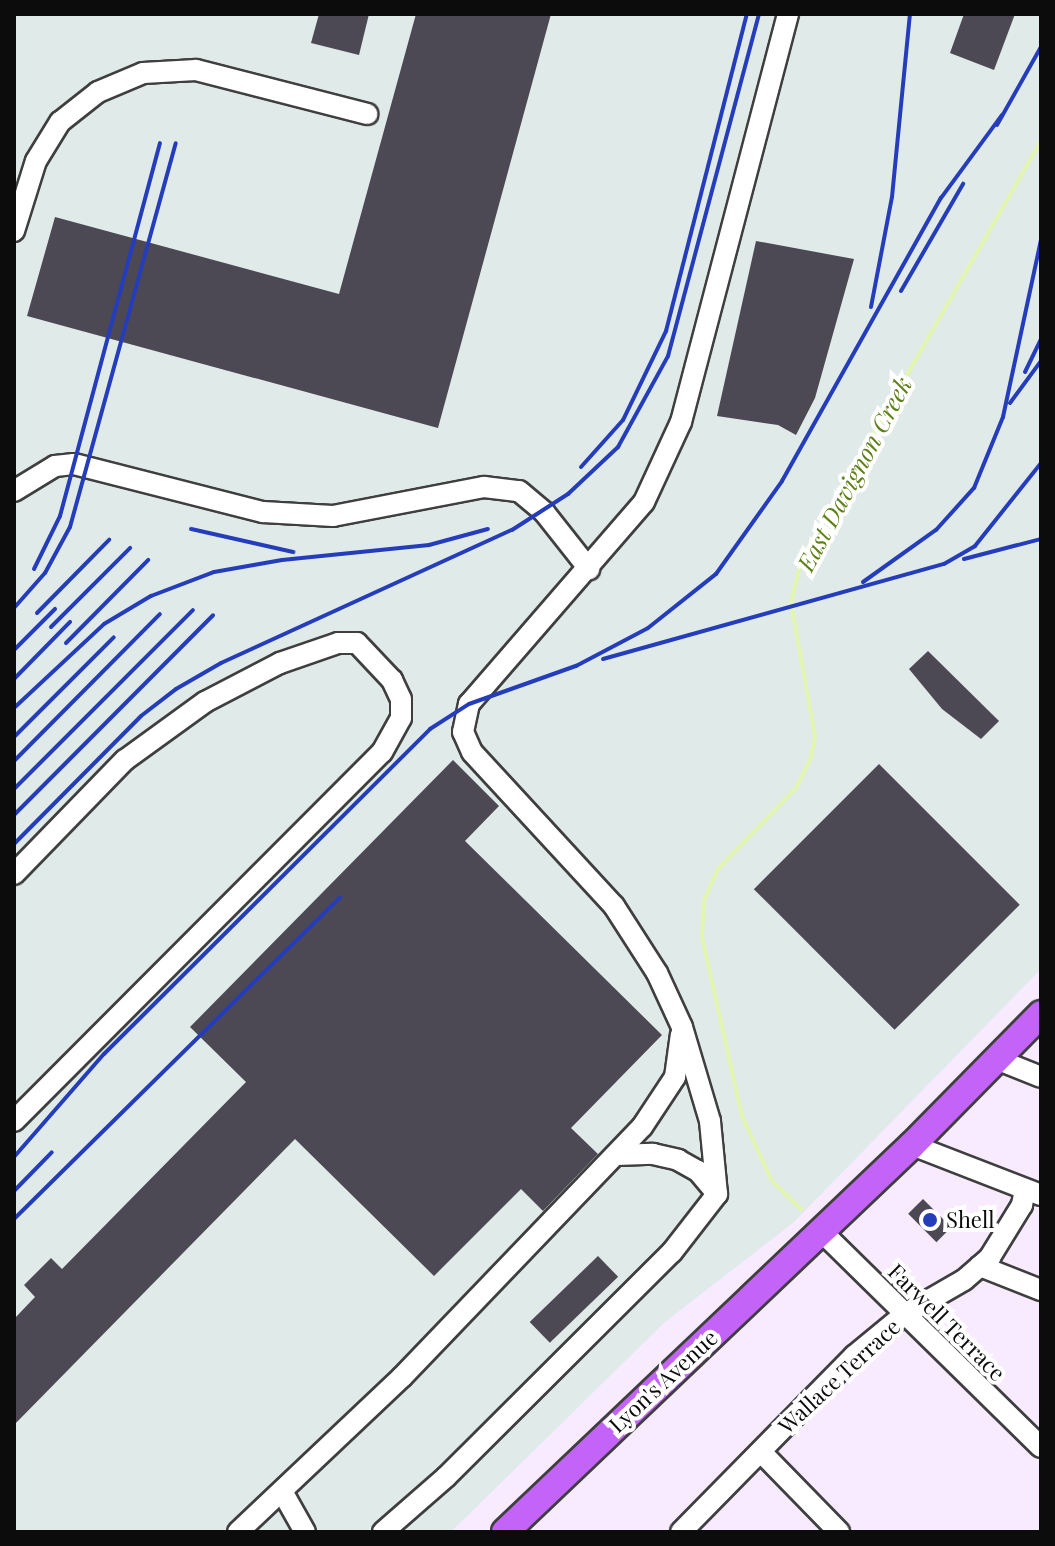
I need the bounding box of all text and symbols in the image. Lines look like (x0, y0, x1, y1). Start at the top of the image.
water label: East Davignon Creek (791, 372, 917, 576)
place label: Shell (946, 1207, 995, 1233)
marker: Shell (921, 1211, 939, 1229)
street label: Farwell Terrace (883, 1258, 1011, 1386)
street label: Wallace Terrace (773, 1313, 905, 1439)
street label: Lyon's Avenue (603, 1324, 723, 1438)

